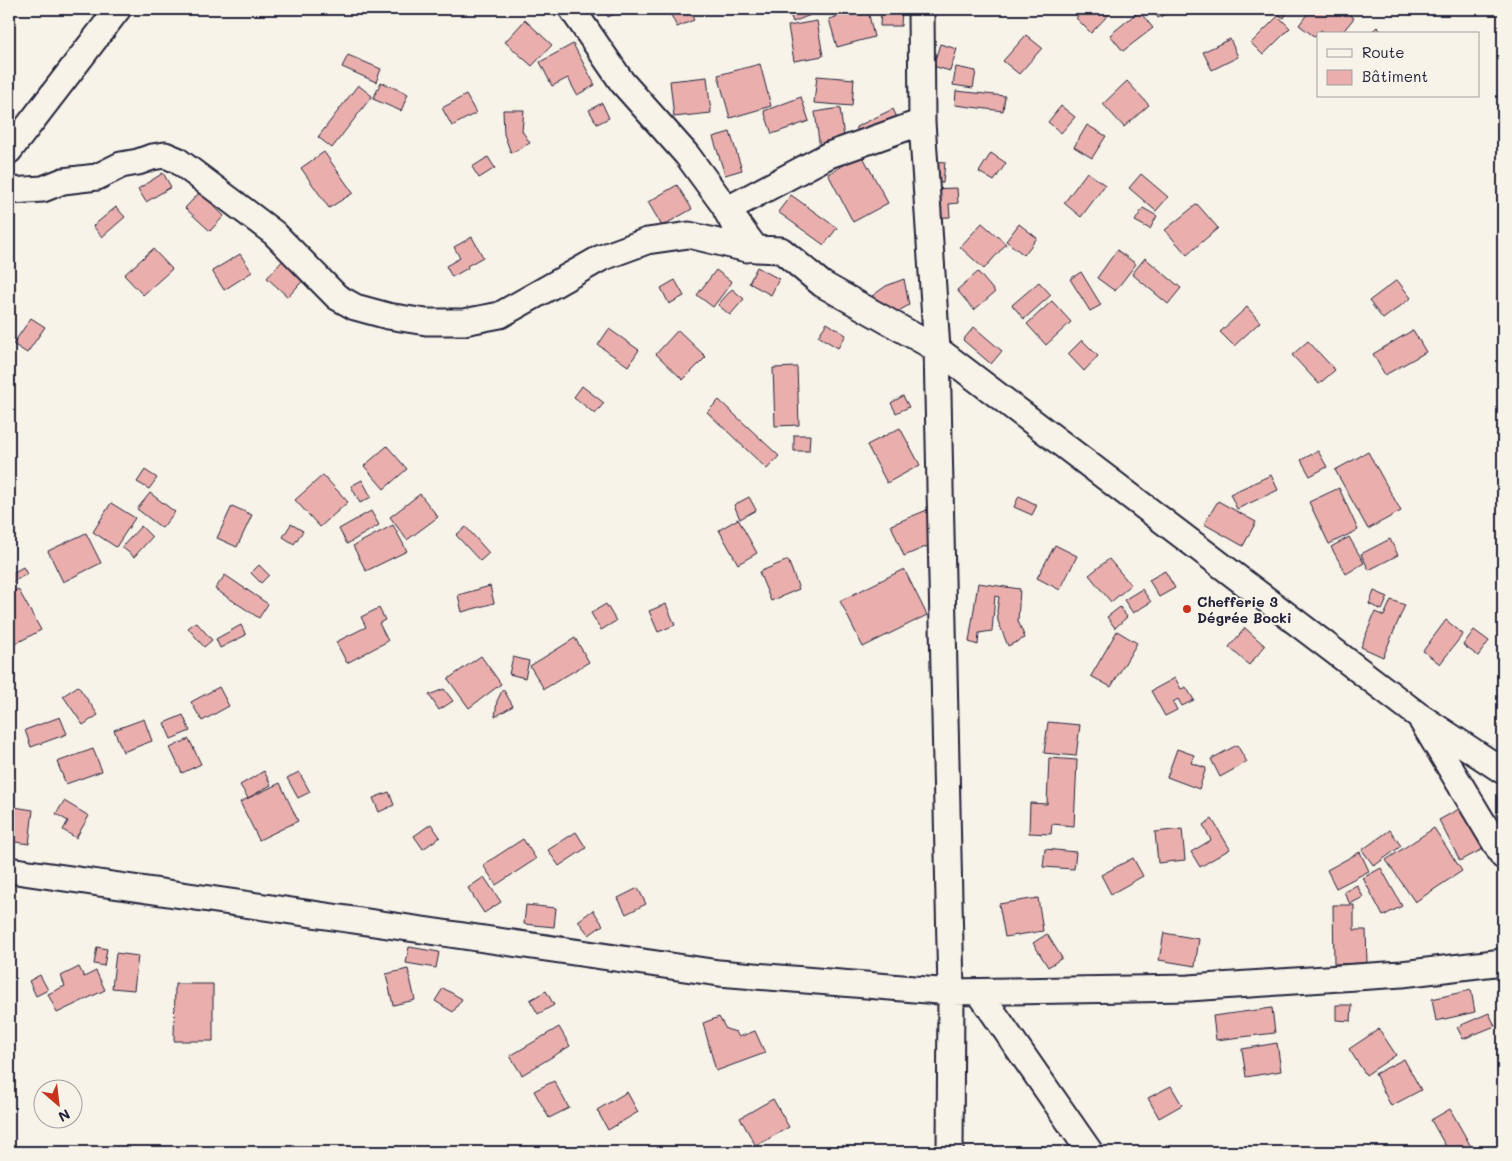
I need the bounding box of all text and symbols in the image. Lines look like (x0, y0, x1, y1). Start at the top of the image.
legend (1317, 32, 1480, 98)
text: Route (1362, 42, 1405, 62)
text: Bâtiment (1362, 66, 1428, 86)
place label: Chefferie 3 Dégrée Bocki (1197, 592, 1292, 627)
marker: Chefferie 3 Dégrée Bocki (1181, 603, 1193, 615)
north arrow (32, 1078, 82, 1128)
text: N (55, 1105, 73, 1127)

